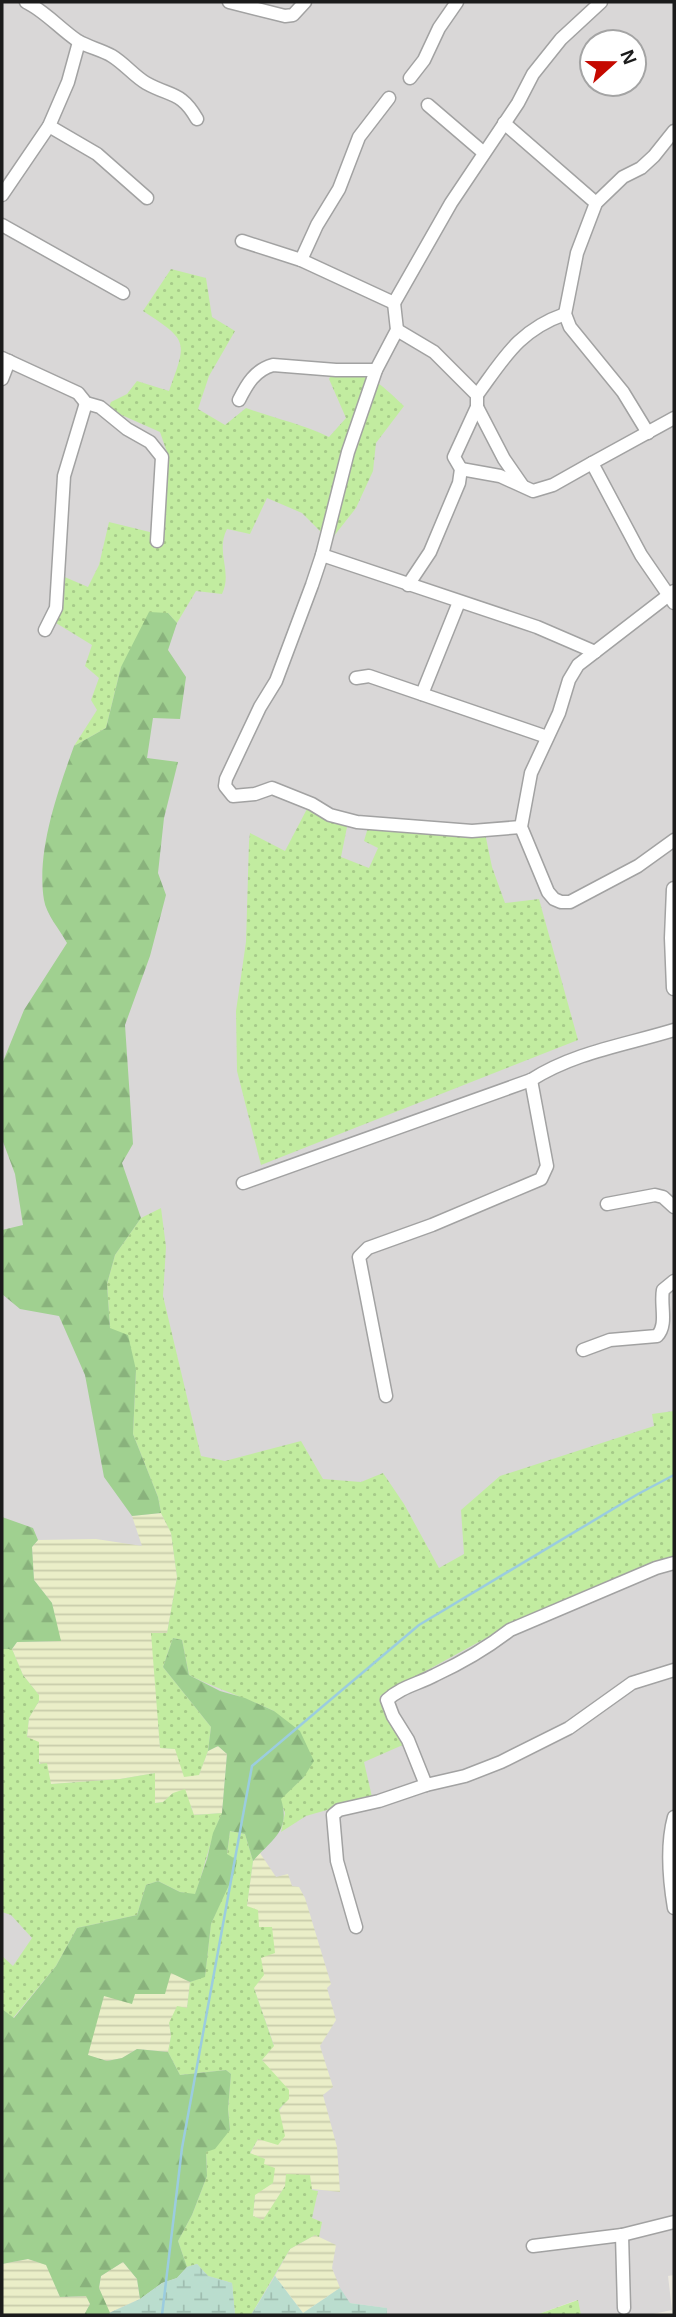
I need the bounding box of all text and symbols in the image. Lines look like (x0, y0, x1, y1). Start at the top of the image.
north arrow (578, 28, 648, 98)
text: N (616, 47, 641, 67)

